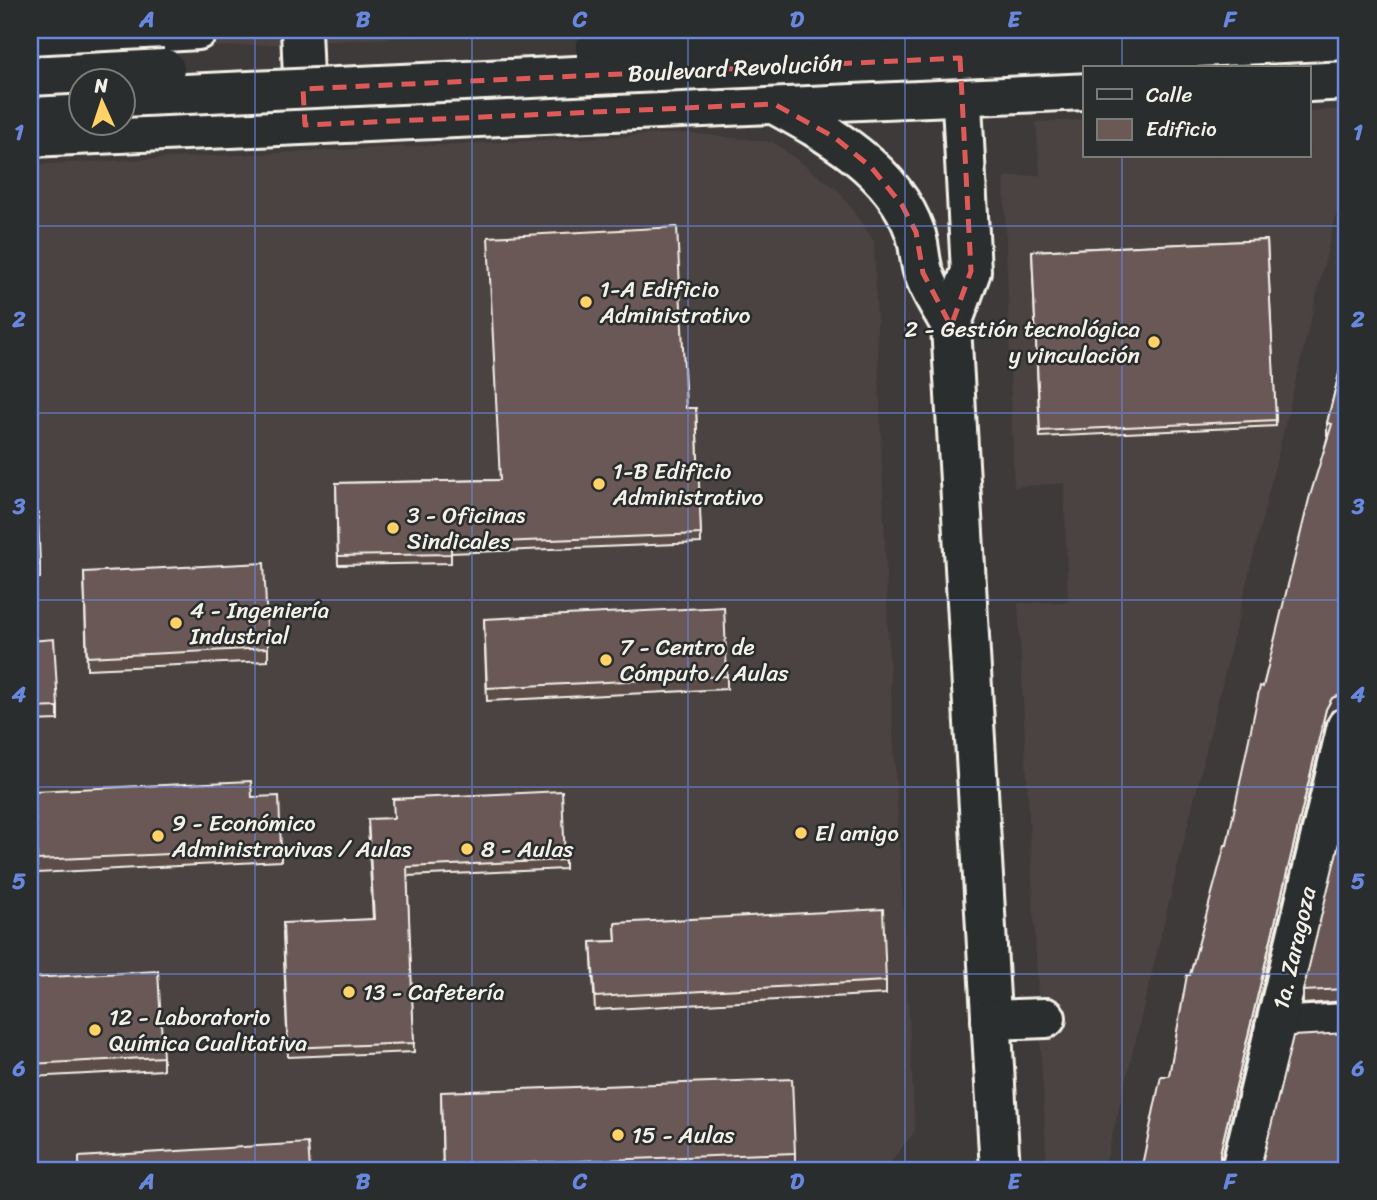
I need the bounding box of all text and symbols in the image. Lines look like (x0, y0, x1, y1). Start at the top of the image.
text: A (138, 0, 155, 40)
text: B (356, 0, 371, 40)
text: C (572, 0, 588, 40)
text: D (790, 0, 805, 40)
text: E (1008, 0, 1023, 40)
text: F (1223, 0, 1238, 40)
street label: Boulevard Revolución (627, 42, 843, 95)
north arrow (66, 66, 136, 136)
legend (1083, 66, 1310, 158)
text: N (93, 69, 109, 102)
text: Calle (1146, 76, 1193, 114)
text: Edificio (1146, 110, 1217, 148)
text: 1 (14, 112, 24, 153)
text: 1 (1353, 112, 1363, 153)
place label: 1-A Edificio Administrativo (599, 269, 751, 336)
marker: 1-A Edificio Administrativo (578, 294, 594, 310)
text: 2 (11, 299, 26, 340)
text: 2 (1350, 299, 1365, 340)
place label: 2 - Gestión tecnológica y vinculación (905, 309, 1140, 376)
marker: 2 - Gestión tecnológica y vinculación (1146, 334, 1162, 350)
place label: 1-B Edificio Administrativo (612, 451, 764, 518)
marker: 1-B Edificio Administrativo (591, 476, 607, 492)
text: 3 (12, 486, 26, 527)
text: 3 (1351, 486, 1365, 527)
place label: 3 - Oficinas Sindicales (407, 495, 526, 562)
marker: 3 - Oficinas Sindicales (385, 520, 401, 536)
place label: 4 - Ingeniería Industrial (189, 590, 329, 657)
marker: 4 - Ingeniería Industrial (168, 615, 184, 631)
place label: 7 - Centro de Cómputo / Aulas (620, 627, 789, 694)
marker: 7 - Centro de Cómputo / Aulas (598, 652, 614, 668)
text: 4 (11, 674, 27, 715)
text: 4 (1350, 674, 1366, 715)
place label: 9 - Económico Administravivas / Aulas (171, 803, 412, 870)
place label: El amigo (815, 813, 899, 854)
marker: El amigo (793, 825, 809, 841)
marker: 9 - Económico Administravivas / Aulas (150, 828, 166, 844)
place label: 8 - Aulas (481, 829, 574, 870)
marker: 8 - Aulas (459, 841, 475, 857)
text: 5 (12, 861, 26, 902)
text: 5 (1351, 861, 1365, 902)
street label: 1a. Zaragoza (1260, 882, 1329, 1014)
place label: 13 - Cafetería (363, 972, 505, 1013)
marker: 13 - Cafetería (341, 984, 357, 1000)
place label: 12 - Laboratorio Química Cualitativa (109, 997, 307, 1064)
marker: 12 - Laboratorio Química Cualitativa (87, 1022, 103, 1038)
text: 6 (11, 1048, 26, 1089)
text: 6 (1350, 1048, 1365, 1089)
place label: 15 - Aulas (632, 1115, 735, 1156)
marker: 15 - Aulas (610, 1127, 626, 1143)
text: A (138, 1161, 155, 1200)
text: B (356, 1161, 371, 1200)
text: C (572, 1161, 588, 1200)
text: D (790, 1161, 805, 1200)
text: E (1008, 1161, 1023, 1200)
text: F (1223, 1161, 1238, 1200)

